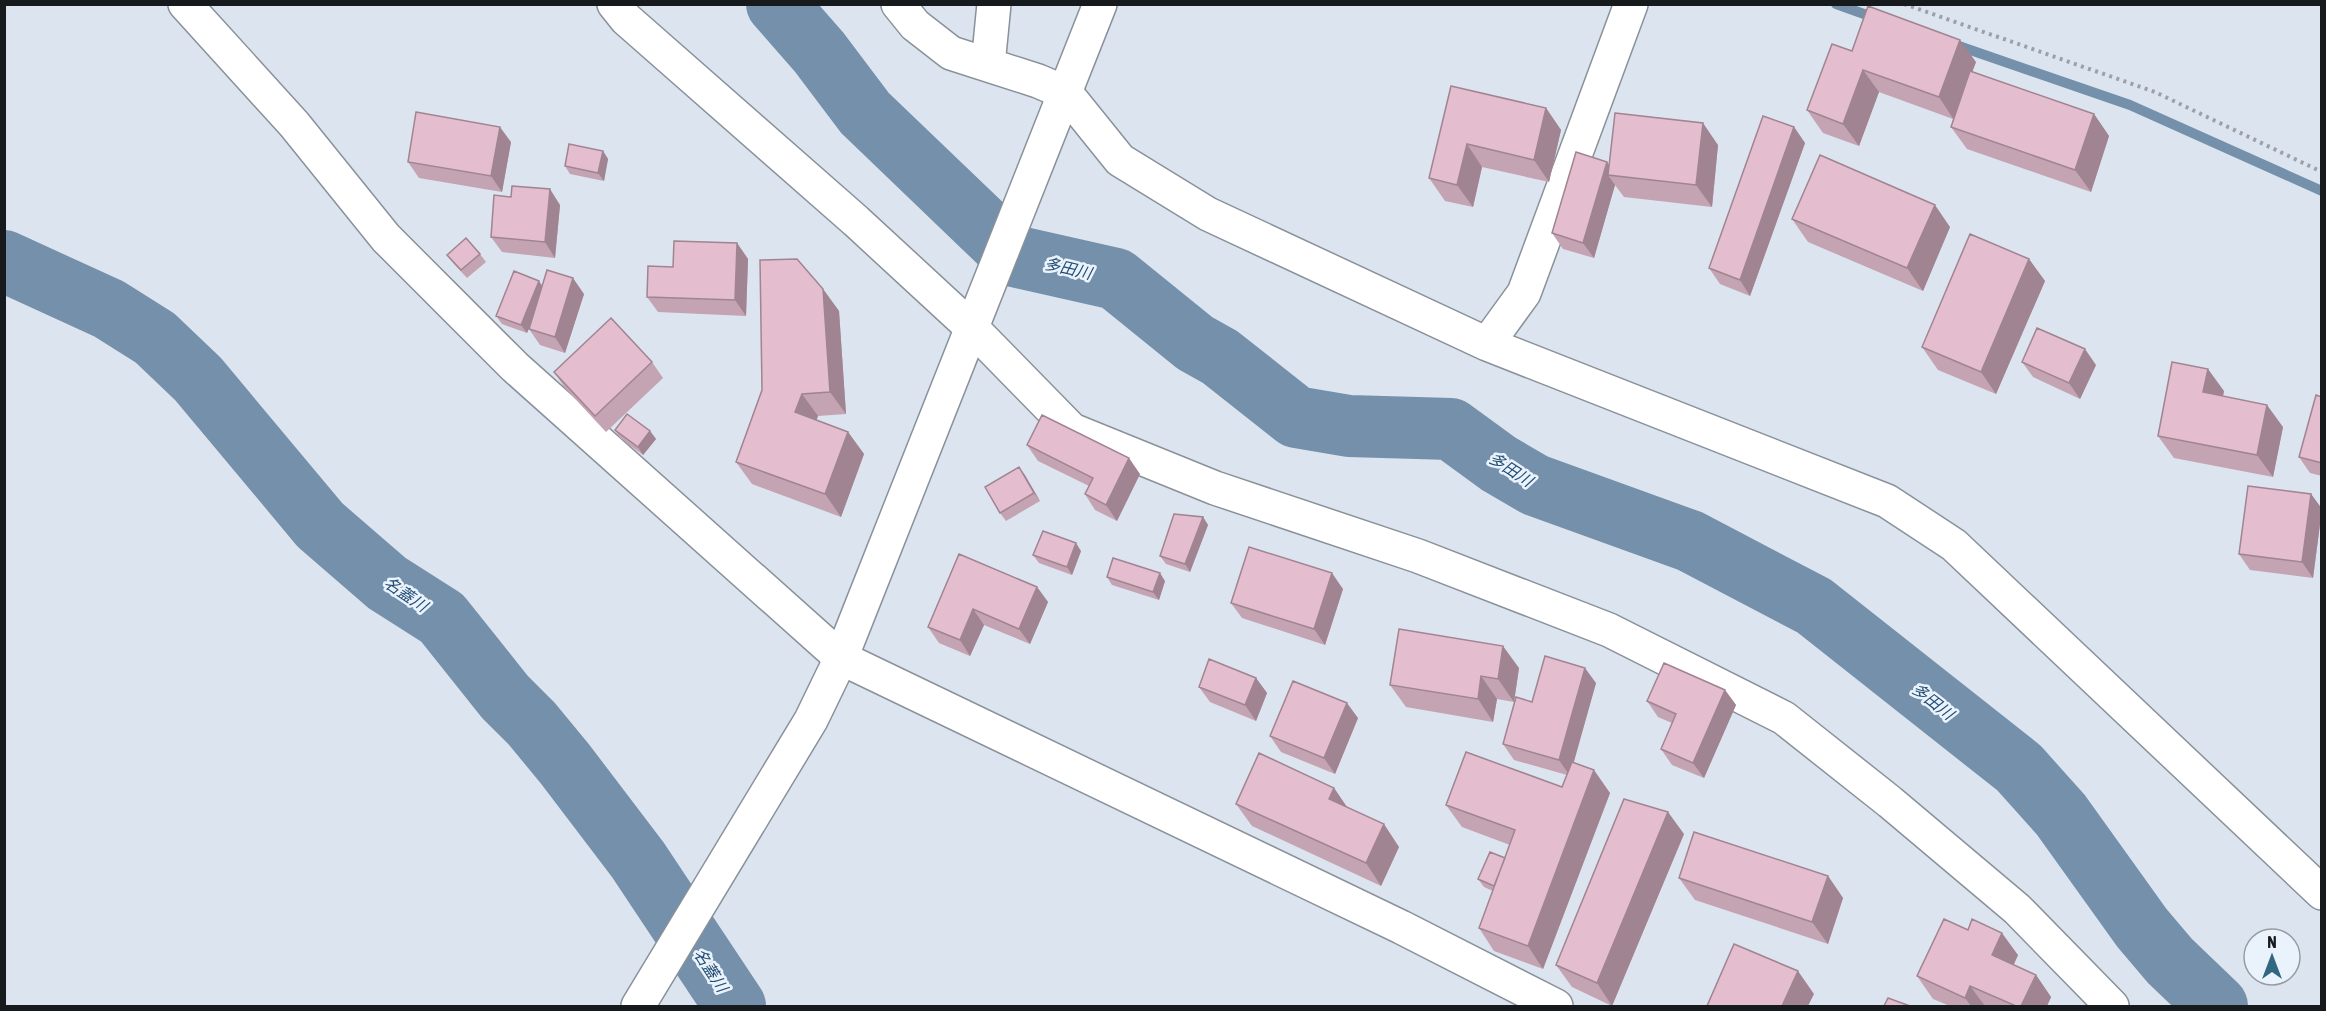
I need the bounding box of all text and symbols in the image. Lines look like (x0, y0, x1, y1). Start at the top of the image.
water label: 多田川 (1043, 254, 1095, 283)
water label: 多田川 (1486, 448, 1538, 491)
water label: 名蓋川 (381, 573, 433, 616)
water label: 多田川 (1909, 679, 1959, 724)
north arrow (2242, 927, 2302, 987)
text: N (2267, 933, 2277, 951)
water label: 名蓋川 (690, 945, 733, 997)

